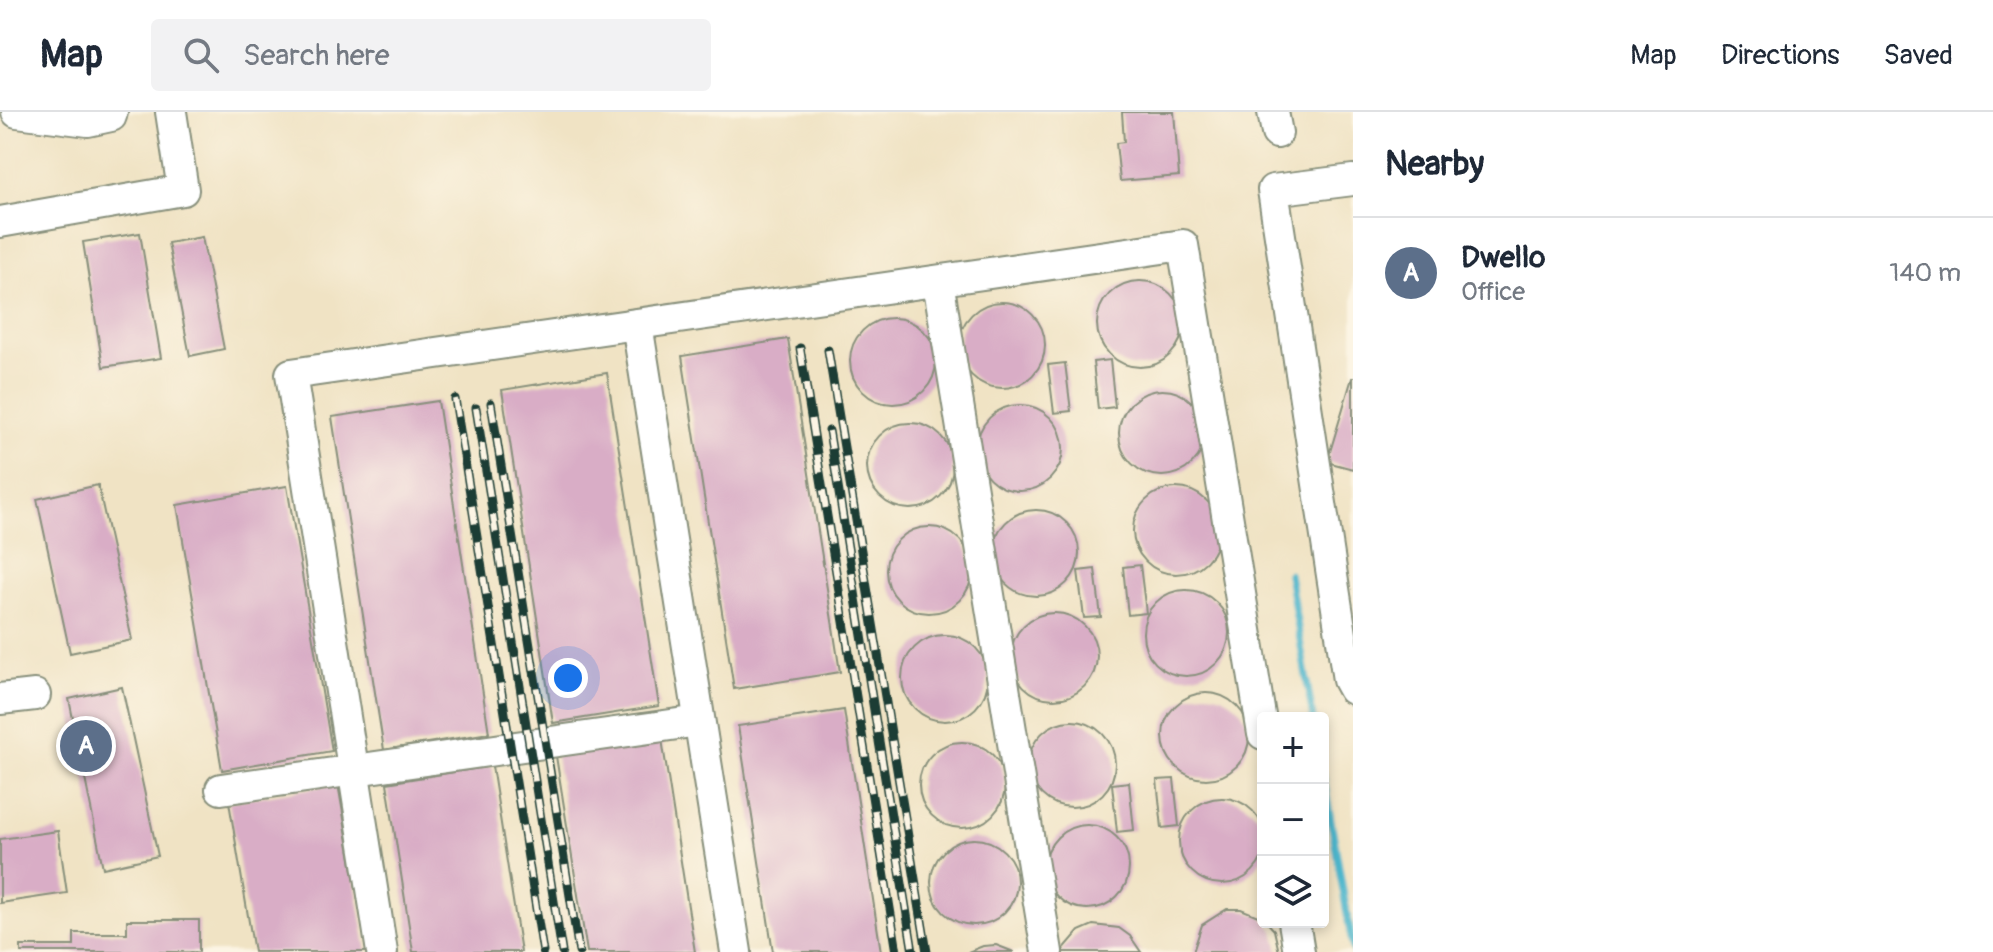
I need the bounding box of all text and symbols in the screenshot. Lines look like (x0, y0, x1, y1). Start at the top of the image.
search box (151, 19, 711, 91)
text: Map (40, 31, 103, 79)
icon: search (179, 33, 223, 77)
text: Search here (243, 37, 390, 74)
text: Map (1630, 38, 1677, 73)
text: Directions (1721, 38, 1840, 73)
text: Saved (1884, 38, 1953, 73)
text: Nearby (1385, 143, 1484, 186)
text: Dwello (1461, 239, 1545, 276)
text: A (1403, 257, 1419, 289)
text: 140 m (1889, 257, 1961, 289)
text: Office (1461, 276, 1525, 308)
your location (548, 658, 588, 698)
map controls (1257, 712, 1329, 928)
button: + (1257, 712, 1329, 784)
pin: A (60, 716, 112, 776)
button: − (1257, 784, 1329, 856)
button: layers (1257, 856, 1329, 928)

